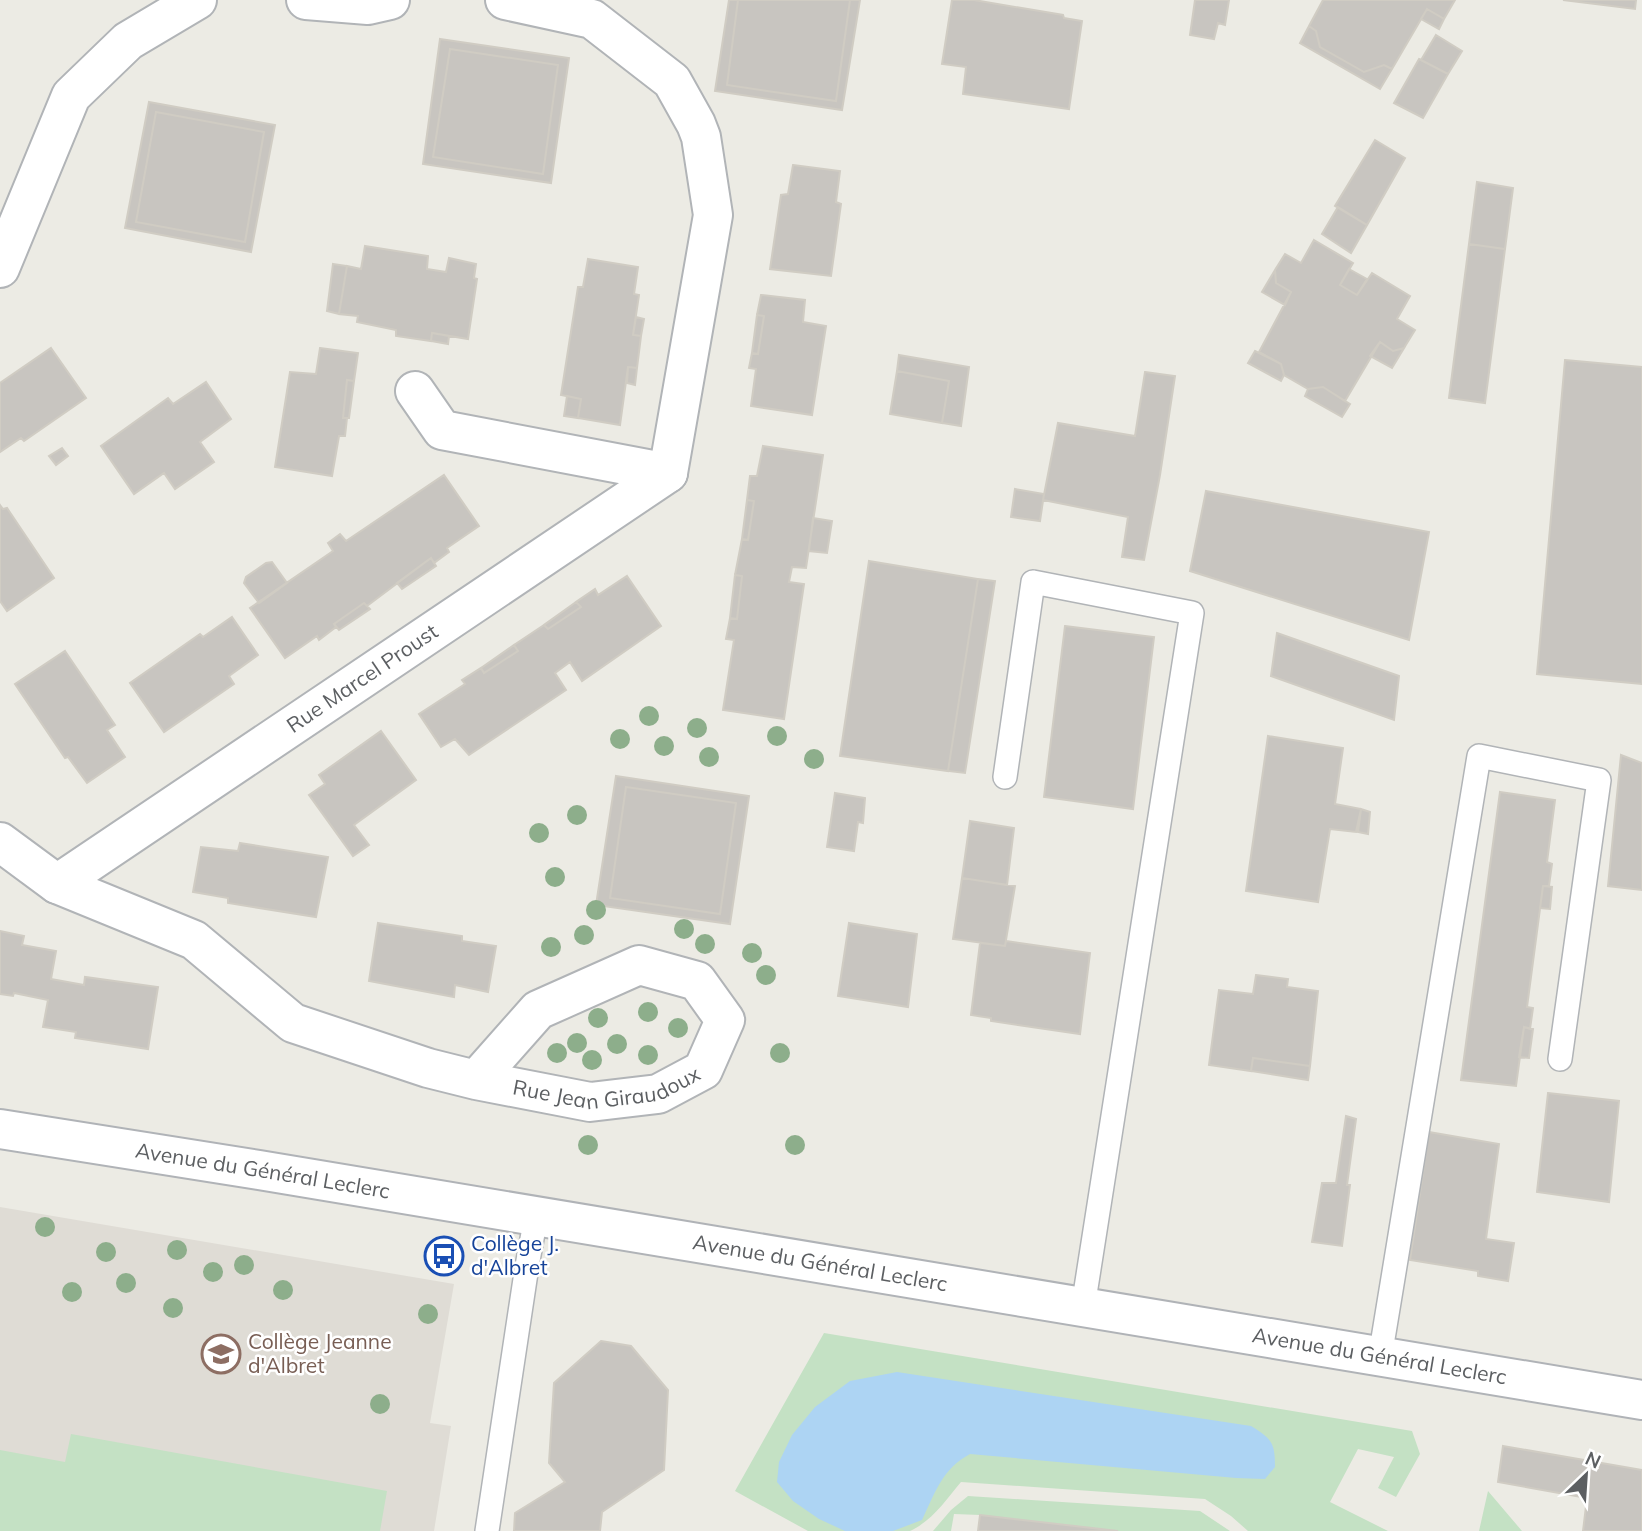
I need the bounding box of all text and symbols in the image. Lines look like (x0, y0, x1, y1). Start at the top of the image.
street label: Rue Marcel Proust (281, 618, 442, 738)
street label: Rue Jean Giraudoux (511, 1060, 704, 1114)
street label: Avenue du Général Leclerc (134, 1137, 392, 1204)
street label: Avenue du Général Leclerc (691, 1228, 949, 1296)
place label: Collège J. d'Albret (471, 1230, 559, 1280)
bus stop icon: Collège J. d'Albret (423, 1235, 465, 1277)
street label: Avenue du Général Leclerc (1250, 1321, 1509, 1389)
place label: Collège Jeanne d'Albret (248, 1328, 392, 1378)
school or university icon: Collège Jeanne d'Albret (200, 1333, 242, 1375)
north arrow (1551, 1440, 1621, 1510)
text: N (1582, 1446, 1605, 1474)

